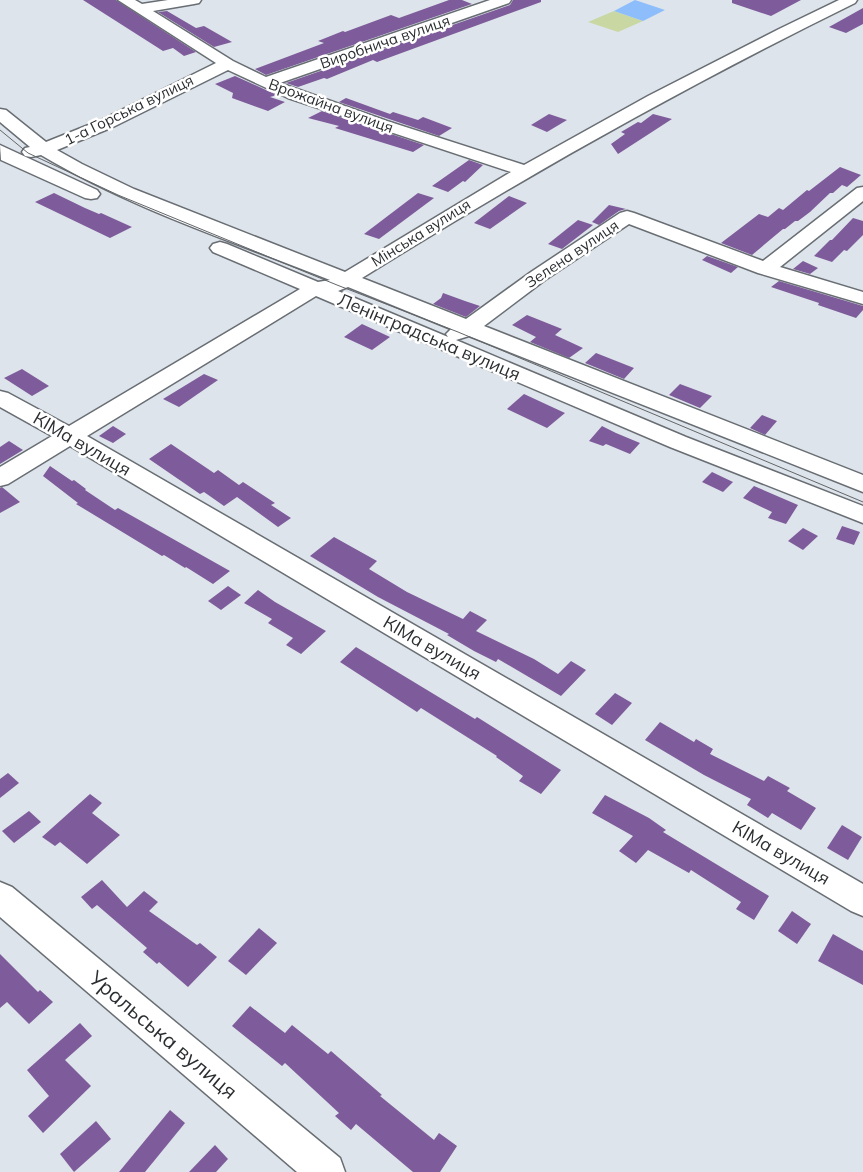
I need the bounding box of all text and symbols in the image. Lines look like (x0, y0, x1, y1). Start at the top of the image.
street label: Виробнича вулиця (317, 10, 452, 73)
street label: 1-а Горська вулиця (61, 70, 196, 149)
street label: Врожайна вулиця (266, 74, 396, 137)
street label: Мінська вулиця (368, 194, 474, 271)
street label: Зелена вулиця (521, 215, 622, 292)
street label: Ленінградська вулиця (334, 288, 524, 385)
street label: КІМа вулиця (29, 406, 135, 481)
street label: КІМа вулиця (379, 610, 485, 685)
street label: КІМа вулиця (728, 815, 834, 890)
street label: Уральська вулиця (83, 964, 243, 1104)

